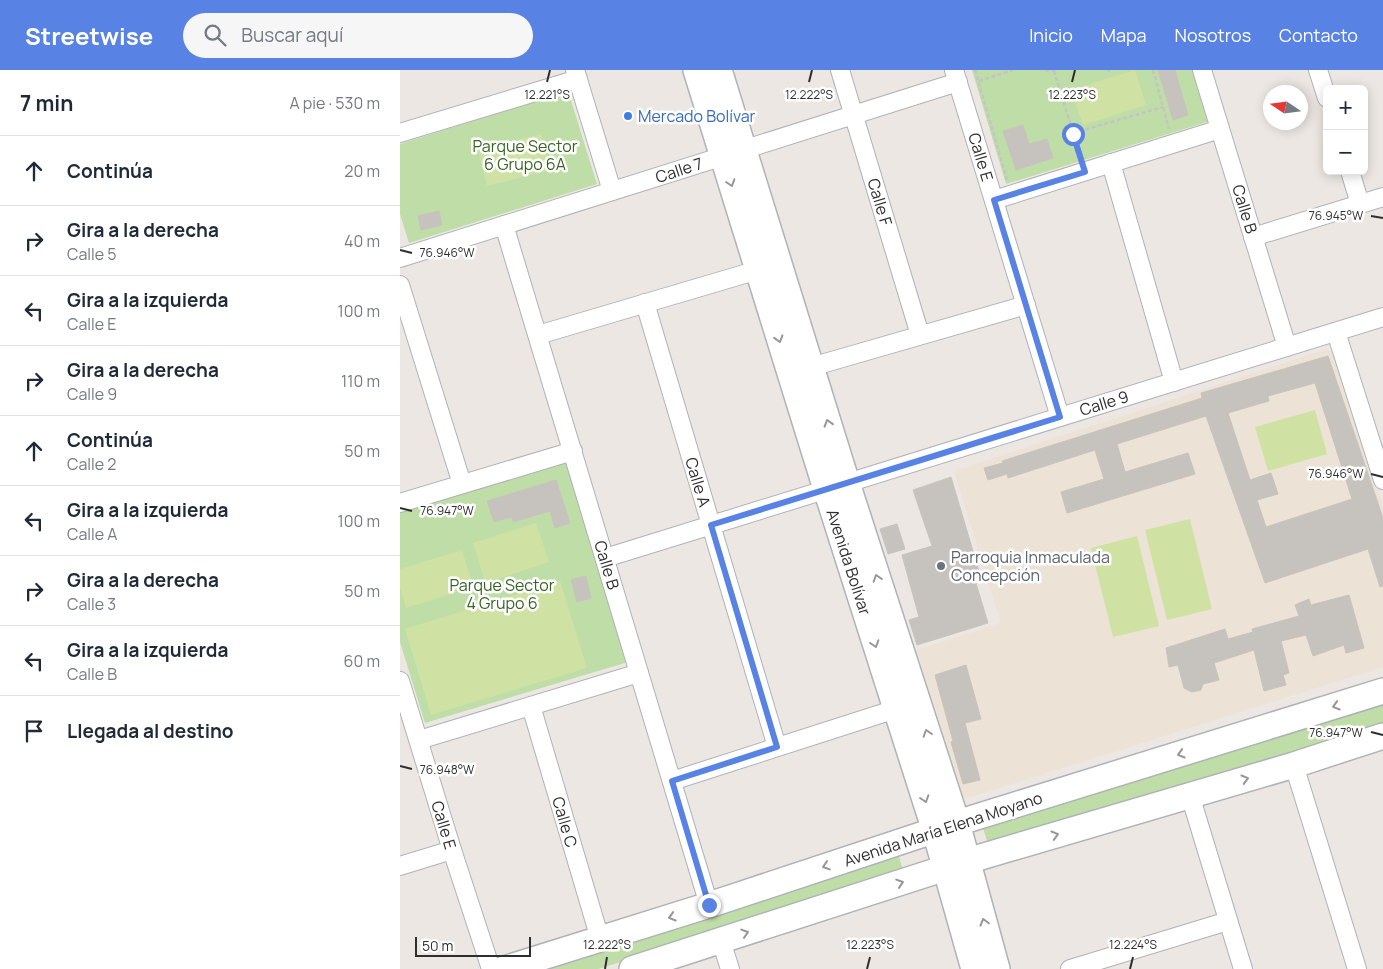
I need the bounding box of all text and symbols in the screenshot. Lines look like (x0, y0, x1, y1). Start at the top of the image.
search box (183, 13, 533, 58)
text: Streetwise (25, 19, 153, 52)
icon: search (201, 21, 229, 49)
text: Buscar aquí (241, 22, 343, 48)
text: Inicio (1029, 23, 1073, 47)
text: Mapa (1101, 23, 1147, 47)
text: Nosotros (1175, 23, 1251, 47)
text: Contacto (1279, 23, 1358, 47)
north arrow (1263, 85, 1308, 130)
map controls (1323, 85, 1368, 175)
button: + (1323, 85, 1368, 130)
text: 12.221°S (524, 86, 570, 103)
text: 12.222°S (785, 86, 833, 103)
text: 12.223°S (1048, 86, 1096, 103)
text: 7 min (20, 89, 73, 117)
text: A pie · 530 m (289, 92, 380, 114)
place label: Mercado Bolívar (638, 105, 756, 127)
marker: Mercado Bolívar (622, 110, 634, 122)
route start (1062, 123, 1085, 146)
street label: Calle E (963, 130, 999, 184)
button: − (1323, 130, 1368, 175)
park label: Parque Sector 6 Grupo 6A (473, 135, 578, 175)
street label: Calle 7 (653, 152, 705, 188)
icon: ahead (20, 157, 48, 185)
text: Continúa (67, 158, 153, 184)
text: 20 m (344, 160, 380, 182)
street label: Calle F (862, 176, 898, 228)
one-way arrow (725, 179, 735, 187)
street label: Calle B (1227, 182, 1263, 236)
text: 76.945°W (1309, 207, 1364, 224)
text: Gira a la derecha (67, 217, 219, 243)
icon: right (20, 227, 48, 255)
text: 40 m (344, 230, 380, 252)
text: Calle 5 (67, 243, 117, 265)
text: 76.946°W (419, 244, 475, 261)
text: Gira a la izquierda (67, 287, 228, 313)
icon: left (20, 297, 48, 325)
text: 100 m (337, 300, 380, 322)
text: Calle E (67, 313, 116, 335)
one-way arrow (774, 334, 784, 342)
text: Gira a la derecha (67, 357, 219, 383)
icon: right (20, 367, 48, 395)
text: 110 m (341, 370, 380, 392)
text: Calle 9 (67, 383, 117, 405)
street label: Calle 9 (1077, 385, 1131, 421)
one-way arrow (824, 420, 834, 428)
text: Continúa (67, 427, 153, 453)
icon: ahead (20, 437, 48, 465)
text: 50 m (344, 440, 380, 462)
text: Calle 2 (67, 453, 116, 475)
street label: Calle A (680, 455, 716, 509)
text: 76.946°W (1308, 465, 1364, 482)
text: Gira a la izquierda (67, 497, 228, 523)
text: 76.947°W (420, 502, 475, 519)
street label: Avenida Bolívar (821, 506, 877, 618)
icon: left (20, 507, 48, 535)
text: 100 m (337, 510, 380, 532)
text: Calle A (67, 523, 118, 545)
street label: Calle B (589, 538, 625, 592)
place label: Parroquia Inmaculada Concepción (951, 546, 1110, 586)
marker: Parroquia Inmaculada Concepción (935, 560, 947, 572)
text: Gira a la derecha (67, 567, 219, 593)
park label: Parque Sector 4 Grupo 6 (450, 574, 555, 614)
one-way arrow (873, 575, 883, 583)
icon: right (20, 577, 48, 605)
text: 50 m (344, 580, 380, 602)
text: Calle 3 (67, 593, 116, 615)
text: Gira a la izquierda (67, 637, 228, 663)
one-way arrow (870, 639, 880, 647)
icon: left (20, 647, 48, 675)
text: 60 m (344, 650, 380, 672)
text: Calle B (67, 663, 117, 685)
one-way arrow (1333, 700, 1341, 710)
icon: arrive (20, 717, 48, 745)
text: Llegada al destino (67, 718, 234, 744)
text: 76.947°W (1309, 724, 1364, 741)
one-way arrow (923, 729, 933, 737)
one-way arrow (1178, 748, 1186, 758)
text: 76.948°W (420, 761, 475, 778)
one-way arrow (1240, 775, 1248, 785)
street label: Avenida María Elena Moyano (841, 787, 1045, 871)
street label: Calle C (547, 794, 583, 850)
one-way arrow (919, 794, 929, 802)
street label: Calle E (426, 798, 462, 852)
one-way arrow (1051, 830, 1060, 841)
one-way arrow (822, 861, 831, 871)
one-way arrow (895, 878, 903, 888)
route end (698, 894, 721, 917)
one-way arrow (668, 911, 676, 921)
one-way arrow (979, 918, 990, 926)
one-way arrow (741, 929, 749, 939)
scale bar (415, 934, 531, 957)
text: 50 m (422, 936, 453, 955)
text: 12.222°S (583, 936, 631, 953)
text: 12.223°S (846, 936, 894, 953)
text: 12.224°S (1109, 936, 1157, 953)

